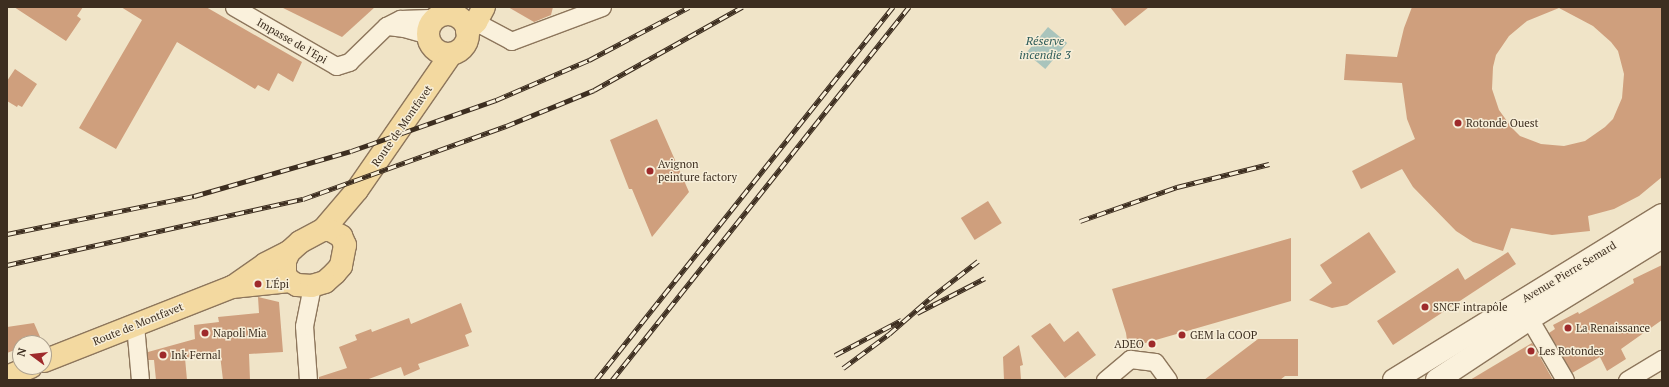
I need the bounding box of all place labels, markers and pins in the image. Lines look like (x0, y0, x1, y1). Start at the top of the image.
place label: Rotonde Ouest (1466, 116, 1539, 130)
marker: Rotonde Ouest (1453, 118, 1463, 128)
place label: Avignon peinture factory (658, 158, 737, 184)
marker: Avignon peinture factory (645, 166, 655, 176)
place label: L'Épi (266, 277, 289, 291)
marker: L'Épi (253, 279, 263, 289)
place label: SNCF intrapôle (1433, 300, 1508, 314)
marker: SNCF intrapôle (1420, 302, 1430, 312)
place label: La Renaissance (1576, 321, 1650, 335)
marker: La Renaissance (1563, 323, 1573, 333)
place label: Napoli Mia (213, 326, 267, 340)
marker: Napoli Mia (200, 328, 210, 338)
place label: GEM la COOP (1190, 328, 1257, 342)
marker: GEM la COOP (1177, 330, 1187, 340)
place label: ADEO (1114, 337, 1144, 351)
marker: ADEO (1147, 339, 1157, 349)
place label: Les Rotondes (1539, 344, 1604, 358)
marker: Les Rotondes (1526, 346, 1536, 356)
place label: Ink Fernal (171, 348, 221, 362)
marker: Ink Fernal (158, 350, 168, 360)

